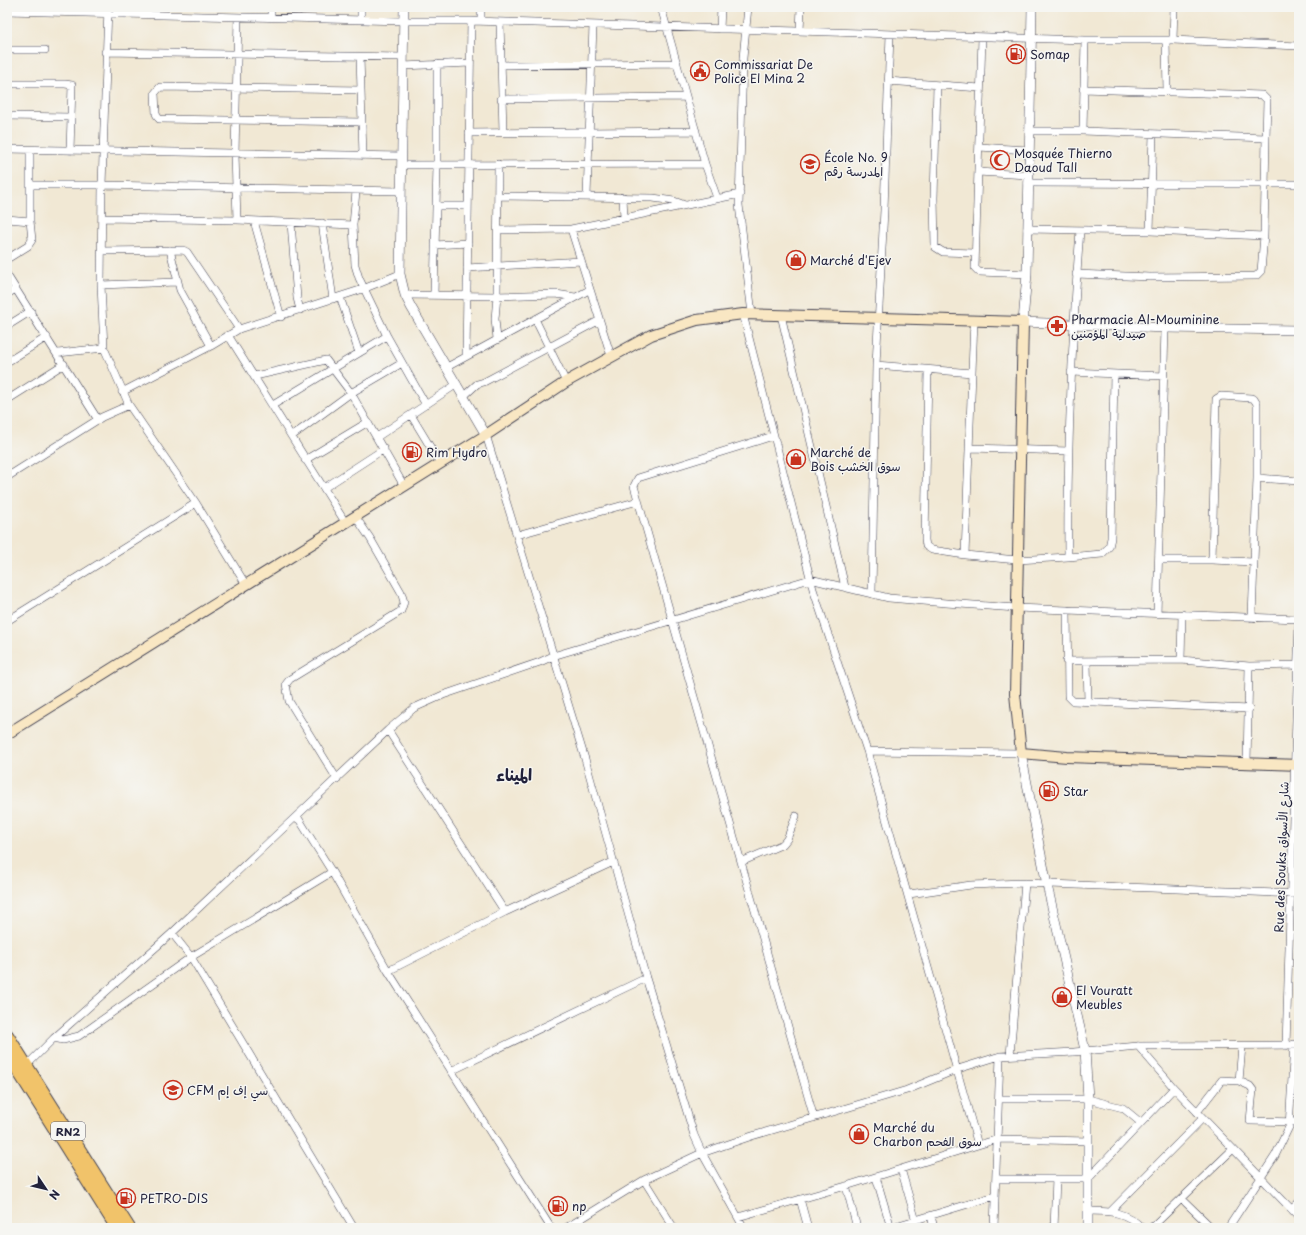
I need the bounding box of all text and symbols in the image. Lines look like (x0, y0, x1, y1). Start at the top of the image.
fuel station icon: Somap (1005, 43, 1027, 65)
place label: Somap (1030, 45, 1070, 63)
place label: Commissariat De Police El Mina 2 (714, 55, 814, 87)
public building icon: Commissariat De Police El Mina 2 (689, 60, 711, 82)
place label: Mosquée Thierno Daoud Tall (1014, 144, 1113, 176)
place label: École No. 9 المدرسة رقم (824, 148, 888, 181)
mosque icon: Mosquée Thierno Daoud Tall (989, 149, 1011, 171)
school or university icon: École No. 9 المدرسة رقم (799, 153, 821, 175)
shop icon: Marché d'Ejev (785, 249, 807, 271)
place label: Marché d'Ejev (810, 251, 891, 269)
place label: Pharmacie Al-Mouminine صيدلية المؤمنين (1071, 310, 1220, 342)
pharmacy icon: Pharmacie Al-Mouminine صيدلية المؤمنين (1046, 315, 1068, 337)
fuel station icon: Rim Hydro (401, 441, 423, 463)
place label: Rim Hydro (426, 443, 487, 461)
place label: Marché de Bois سوق الخشب (810, 443, 901, 475)
shop icon: Marché de Bois سوق الخشب (785, 448, 807, 470)
district label: الميناء (496, 762, 532, 786)
fuel station icon: Star (1038, 780, 1060, 802)
street label: Rue des Souks شارع الأسواق (1269, 781, 1294, 933)
place label: Star (1063, 782, 1089, 800)
place label: El Vouratt Meubles (1076, 981, 1133, 1013)
shop icon: El Vouratt Meubles (1051, 986, 1073, 1008)
school or university icon: CFM سي إف إم (162, 1079, 184, 1101)
place label: CFM سي إف إم (187, 1081, 268, 1102)
place label: Marché du Charbon سوق الفحم (873, 1118, 982, 1151)
road number: RN2 (51, 1122, 85, 1140)
shop icon: Marché du Charbon سوق الفحم (848, 1123, 870, 1145)
north arrow (26, 1169, 66, 1209)
text: N (45, 1187, 64, 1204)
fuel station icon: PETRO-DIS (115, 1187, 137, 1209)
place label: PETRO-DIS (140, 1189, 208, 1207)
fuel station icon: np (547, 1195, 569, 1217)
place label: np (572, 1197, 586, 1215)

